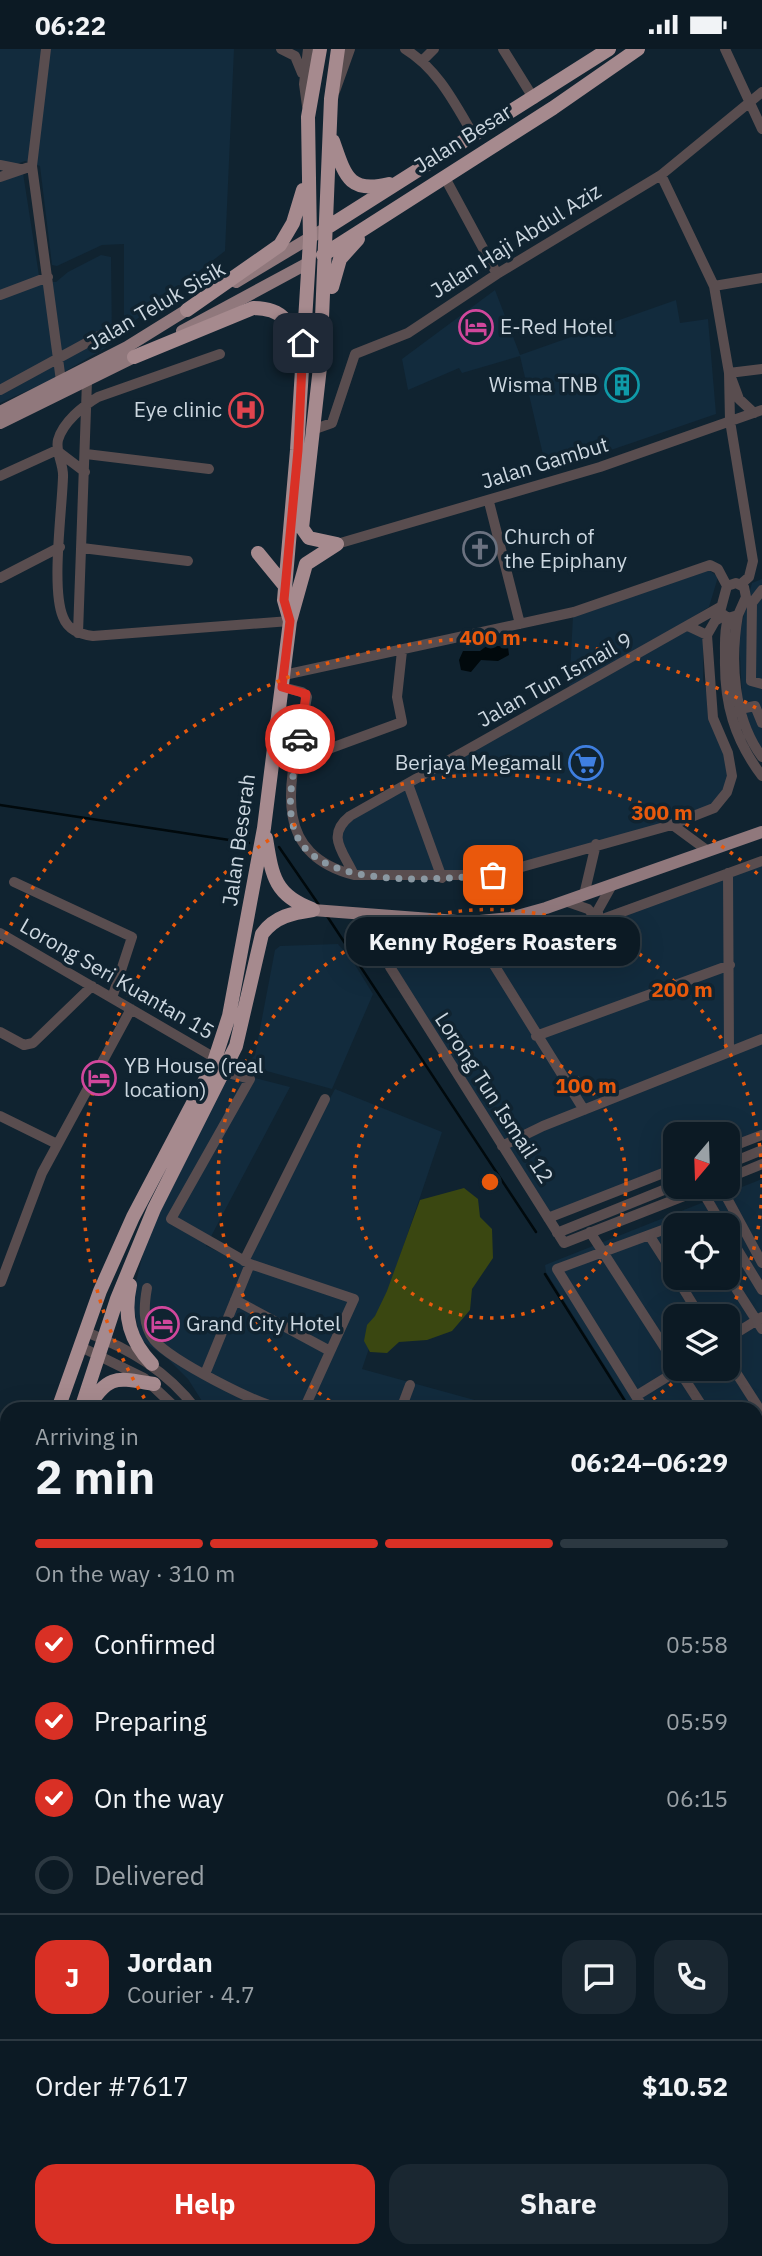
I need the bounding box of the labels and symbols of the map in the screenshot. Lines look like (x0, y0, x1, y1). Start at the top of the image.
street label: Jalan Besar (408, 97, 517, 179)
street label: Jalan Haji Abdul Aziz (425, 176, 606, 304)
street label: Jalan Teluk Sisik (81, 254, 230, 356)
hotel icon: E-Red Hotel (457, 308, 495, 346)
place label: E-Red Hotel (500, 312, 614, 340)
pin (273, 313, 333, 373)
building icon: Wisma TNB (603, 366, 641, 404)
place label: Wisma TNB (489, 370, 598, 398)
hospital icon: Eye clinic (227, 391, 265, 429)
place label: Eye clinic (134, 395, 222, 423)
street label: Jalan Gambut (478, 429, 612, 495)
place label: Church of the Epiphany (504, 522, 628, 574)
church icon: Church of the Epiphany (461, 530, 499, 568)
text: 400 m (459, 623, 521, 651)
street label: Jalan Tun Ismail 9 (472, 625, 637, 733)
courier (265, 704, 335, 774)
supermarket icon: Berjaya Megamall (567, 744, 605, 782)
place label: Berjaya Megamall (395, 748, 562, 776)
street label: Jalan Beserah (215, 772, 261, 908)
text: 300 m (631, 798, 693, 826)
pin (463, 845, 523, 905)
street label: Lorong Seri Kuantan 15 (15, 911, 220, 1045)
callout: Kenny Rogers Roasters (346, 917, 640, 966)
text: 200 m (651, 975, 713, 1003)
street label: Lorong Tun Ismail 12 (429, 1007, 561, 1188)
place label: YB House (real location) (124, 1051, 264, 1103)
hotel icon: YB House (real location) (80, 1059, 118, 1097)
text: 100 m (555, 1071, 617, 1099)
north arrow (663, 1122, 740, 1199)
centre of rings (478, 1170, 502, 1194)
hotel icon: Grand City Hotel (143, 1305, 181, 1343)
place label: Grand City Hotel (186, 1309, 341, 1337)

